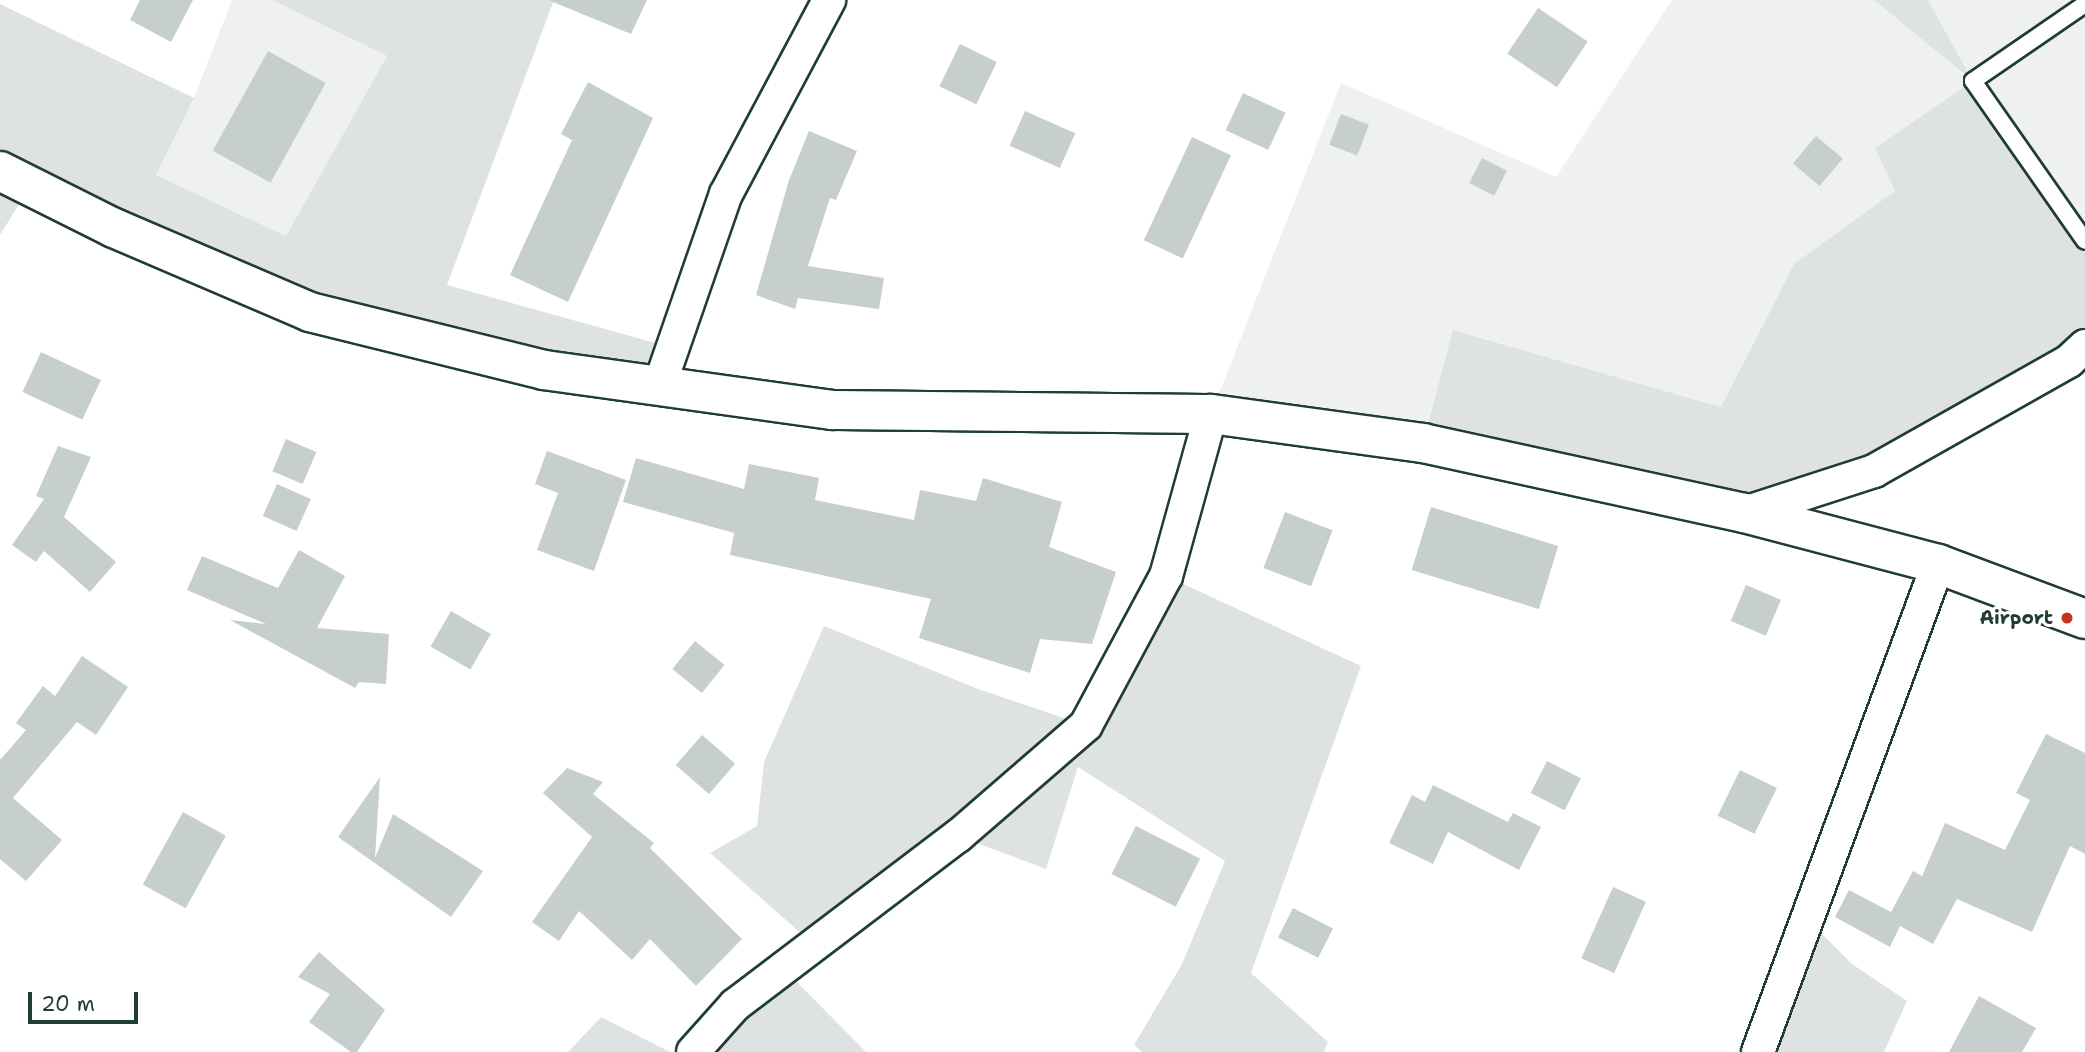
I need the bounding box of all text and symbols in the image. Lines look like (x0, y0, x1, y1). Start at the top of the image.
place label: Airport (1980, 607, 2053, 629)
marker: Airport (2059, 610, 2075, 626)
scale bar (32, 978, 142, 1022)
text: 20 m (41, 990, 95, 1018)

